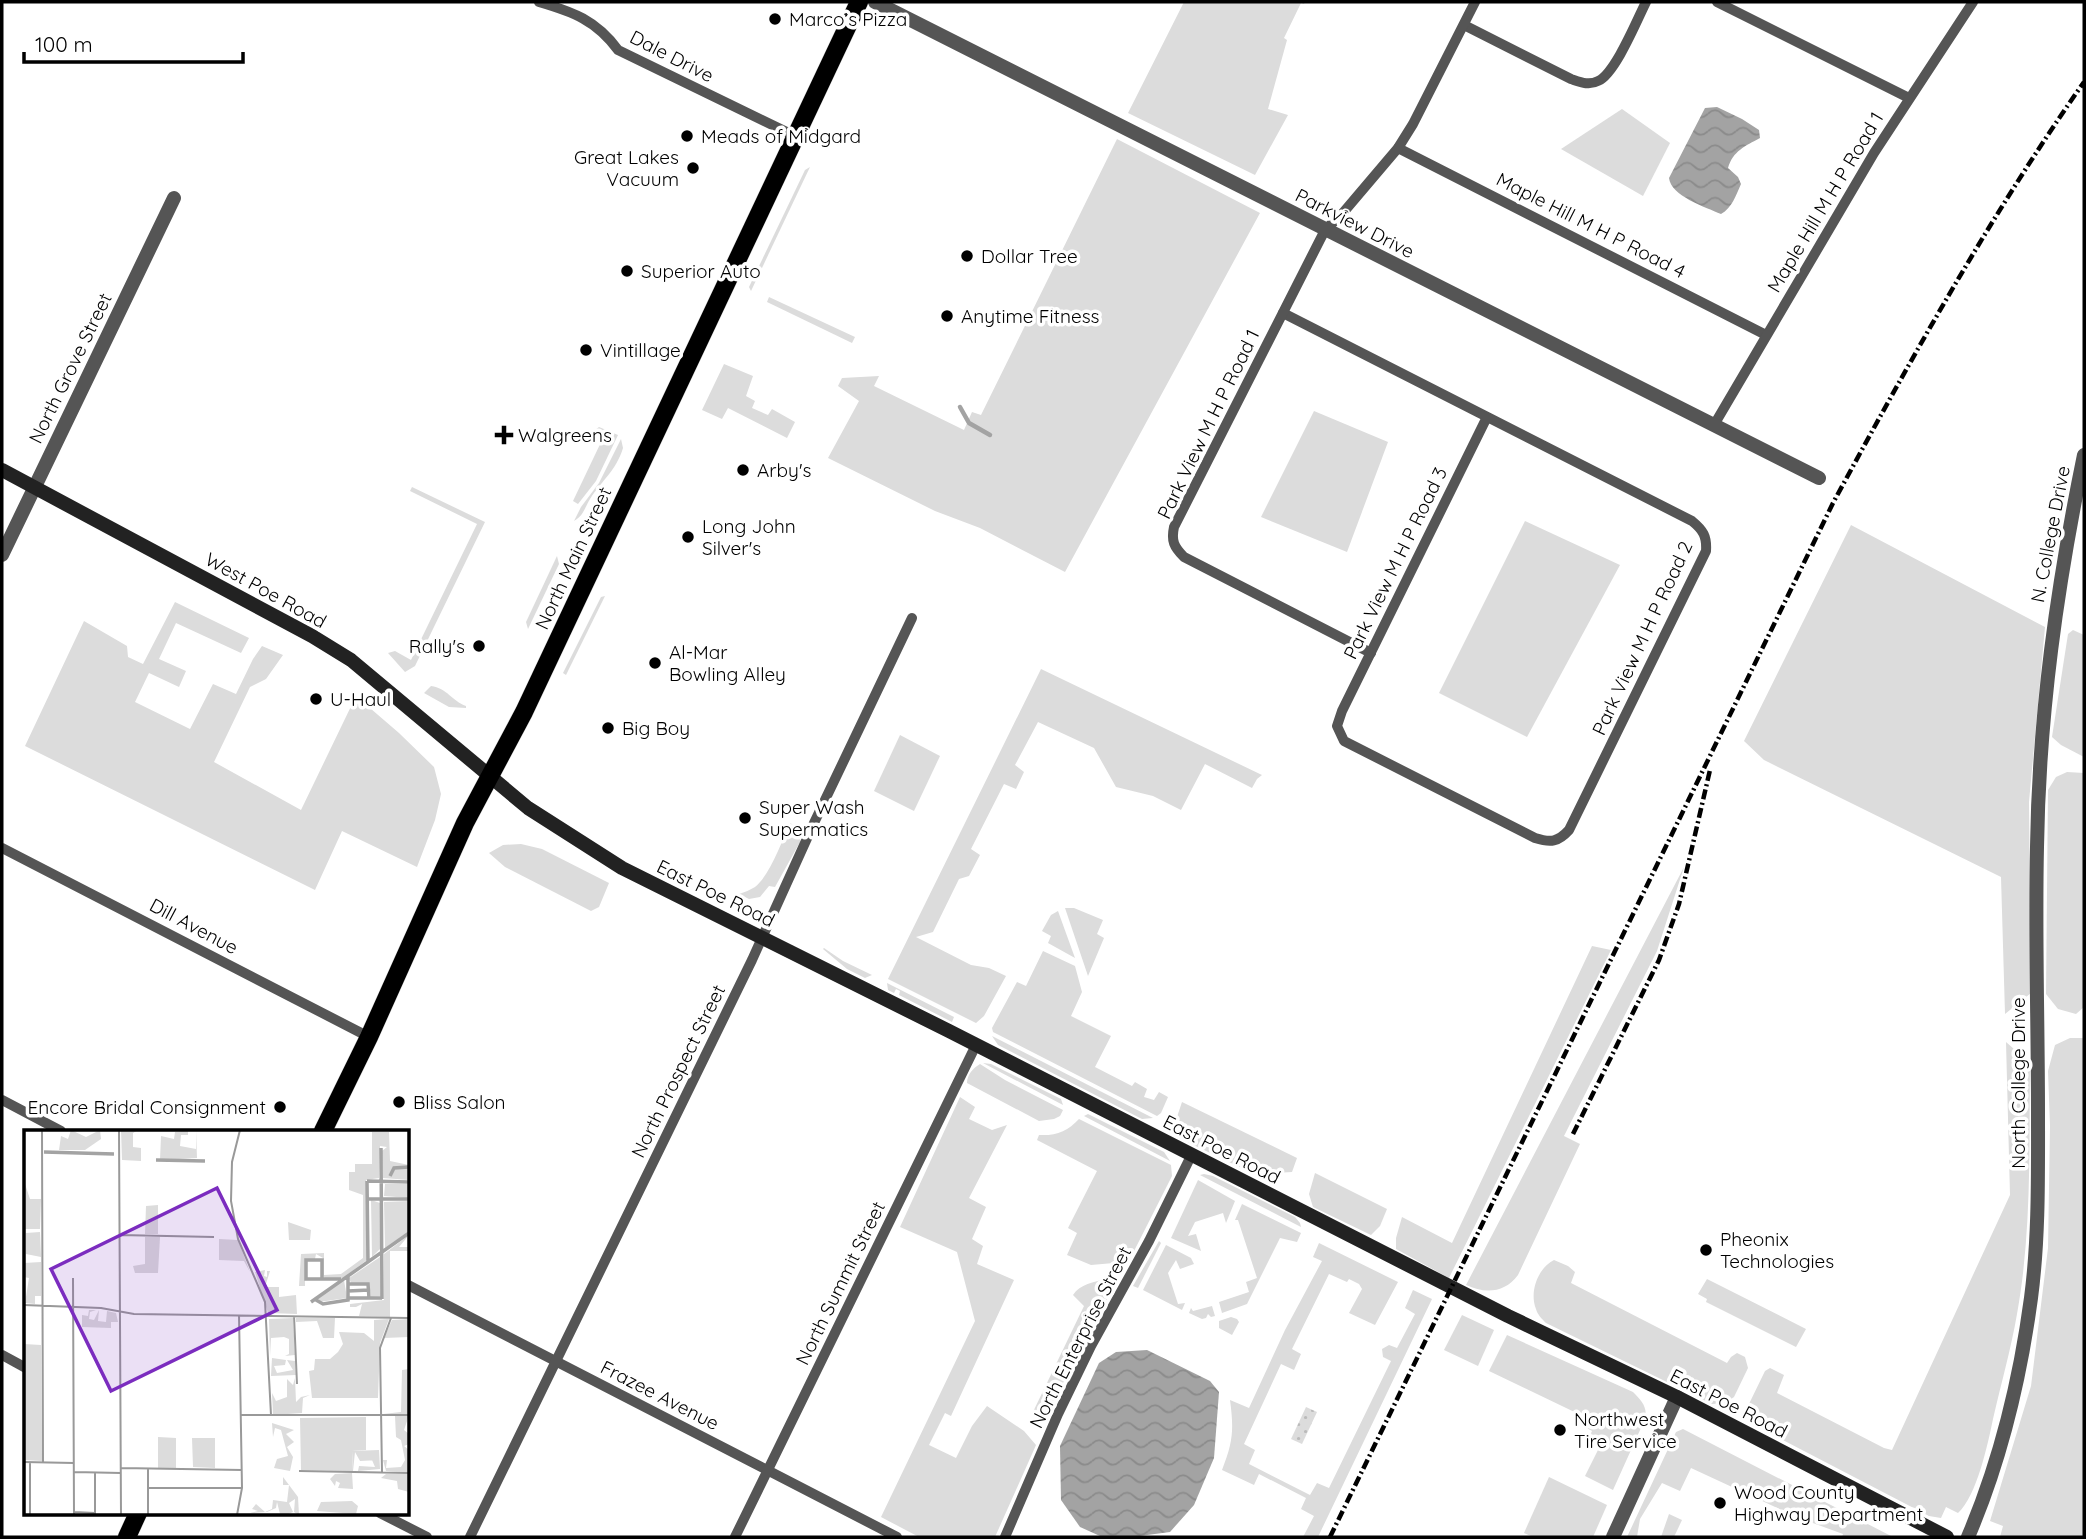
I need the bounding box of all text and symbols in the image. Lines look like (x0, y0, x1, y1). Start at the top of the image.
place label: Marco’s Pizza (789, 7, 907, 31)
marker: Marco’s Pizza (767, 11, 783, 27)
scale bar (24, 21, 243, 65)
street label: Dale Drive (626, 25, 718, 87)
text: 100 m (35, 31, 93, 57)
street label: Maple Hill M H P Road 1 (1762, 107, 1888, 297)
place label: Meads of Midgard (701, 124, 861, 148)
marker: Meads of Midgard (679, 128, 695, 144)
place label: Great Lakes Vacuum (574, 145, 679, 191)
marker: Great Lakes Vacuum (685, 160, 701, 176)
street label: Maple Hill M H P Road 4 (1492, 167, 1690, 283)
street label: Parkview Drive (1292, 183, 1418, 263)
place label: Dollar Tree (981, 244, 1078, 268)
marker: Dollar Tree (959, 248, 975, 264)
place label: Superior Auto (641, 259, 761, 283)
marker: Superior Auto (619, 263, 635, 279)
street label: North Grove Street (23, 289, 117, 447)
place label: Anytime Fitness (961, 304, 1100, 328)
marker: Anytime Fitness (939, 308, 955, 324)
street label: Park View M H P Road 1 (1152, 325, 1264, 523)
place label: Vintillage (600, 338, 681, 362)
marker: Vintillage (578, 342, 594, 358)
place label: Walgreens (518, 423, 612, 447)
marker: Walgreens (496, 427, 512, 443)
place label: Arby's (757, 458, 812, 482)
marker: Arby's (735, 462, 751, 478)
street label: Park View M H P Road 3 (1338, 463, 1452, 663)
street label: N. College Drive (2025, 464, 2075, 604)
street label: North Main Street (529, 483, 617, 633)
place label: Long John Silver's (702, 514, 796, 560)
marker: Long John Silver's (680, 529, 696, 545)
street label: Park View M H P Road 2 (1586, 537, 1698, 739)
street label: West Poe Road (201, 547, 331, 633)
place label: Rally's (409, 634, 465, 658)
marker: Rally's (471, 638, 487, 654)
place label: Al-Mar Bowling Alley (669, 640, 786, 686)
marker: Al-Mar Bowling Alley (647, 655, 663, 671)
place label: U-Haul (330, 687, 391, 711)
marker: U-Haul (308, 691, 324, 707)
place label: Big Boy (622, 716, 690, 740)
marker: Big Boy (600, 720, 616, 736)
place label: Super Wash Supermatics (759, 795, 868, 841)
marker: Super Wash Supermatics (737, 810, 753, 826)
street label: East Poe Road (653, 854, 779, 932)
street label: Dill Avenue (146, 893, 242, 959)
street label: North Prospect Street (626, 981, 730, 1161)
street label: North College Drive (2006, 997, 2030, 1169)
place label: Bliss Salon (413, 1090, 506, 1114)
marker: Bliss Salon (391, 1094, 407, 1110)
place label: Encore Bridal Consignment (28, 1095, 266, 1119)
marker: Encore Bridal Consignment (272, 1099, 288, 1115)
street label: East Poe Road (1159, 1109, 1285, 1189)
inset map (24, 1130, 410, 1514)
street label: North Summit Street (790, 1197, 890, 1369)
place label: Pheonix Technologies (1720, 1227, 1834, 1273)
street label: North Enterprise Street (1024, 1242, 1136, 1432)
marker: Pheonix Technologies (1698, 1242, 1714, 1258)
street label: Frazee Avenue (597, 1355, 723, 1435)
street label: East Poe Road (1666, 1363, 1792, 1443)
place label: Northwest Tire Service (1574, 1407, 1677, 1453)
marker: Northwest Tire Service (1552, 1422, 1568, 1438)
place label: Wood County Highway Department (1734, 1480, 1923, 1526)
marker: Wood County Highway Department (1712, 1495, 1728, 1511)

